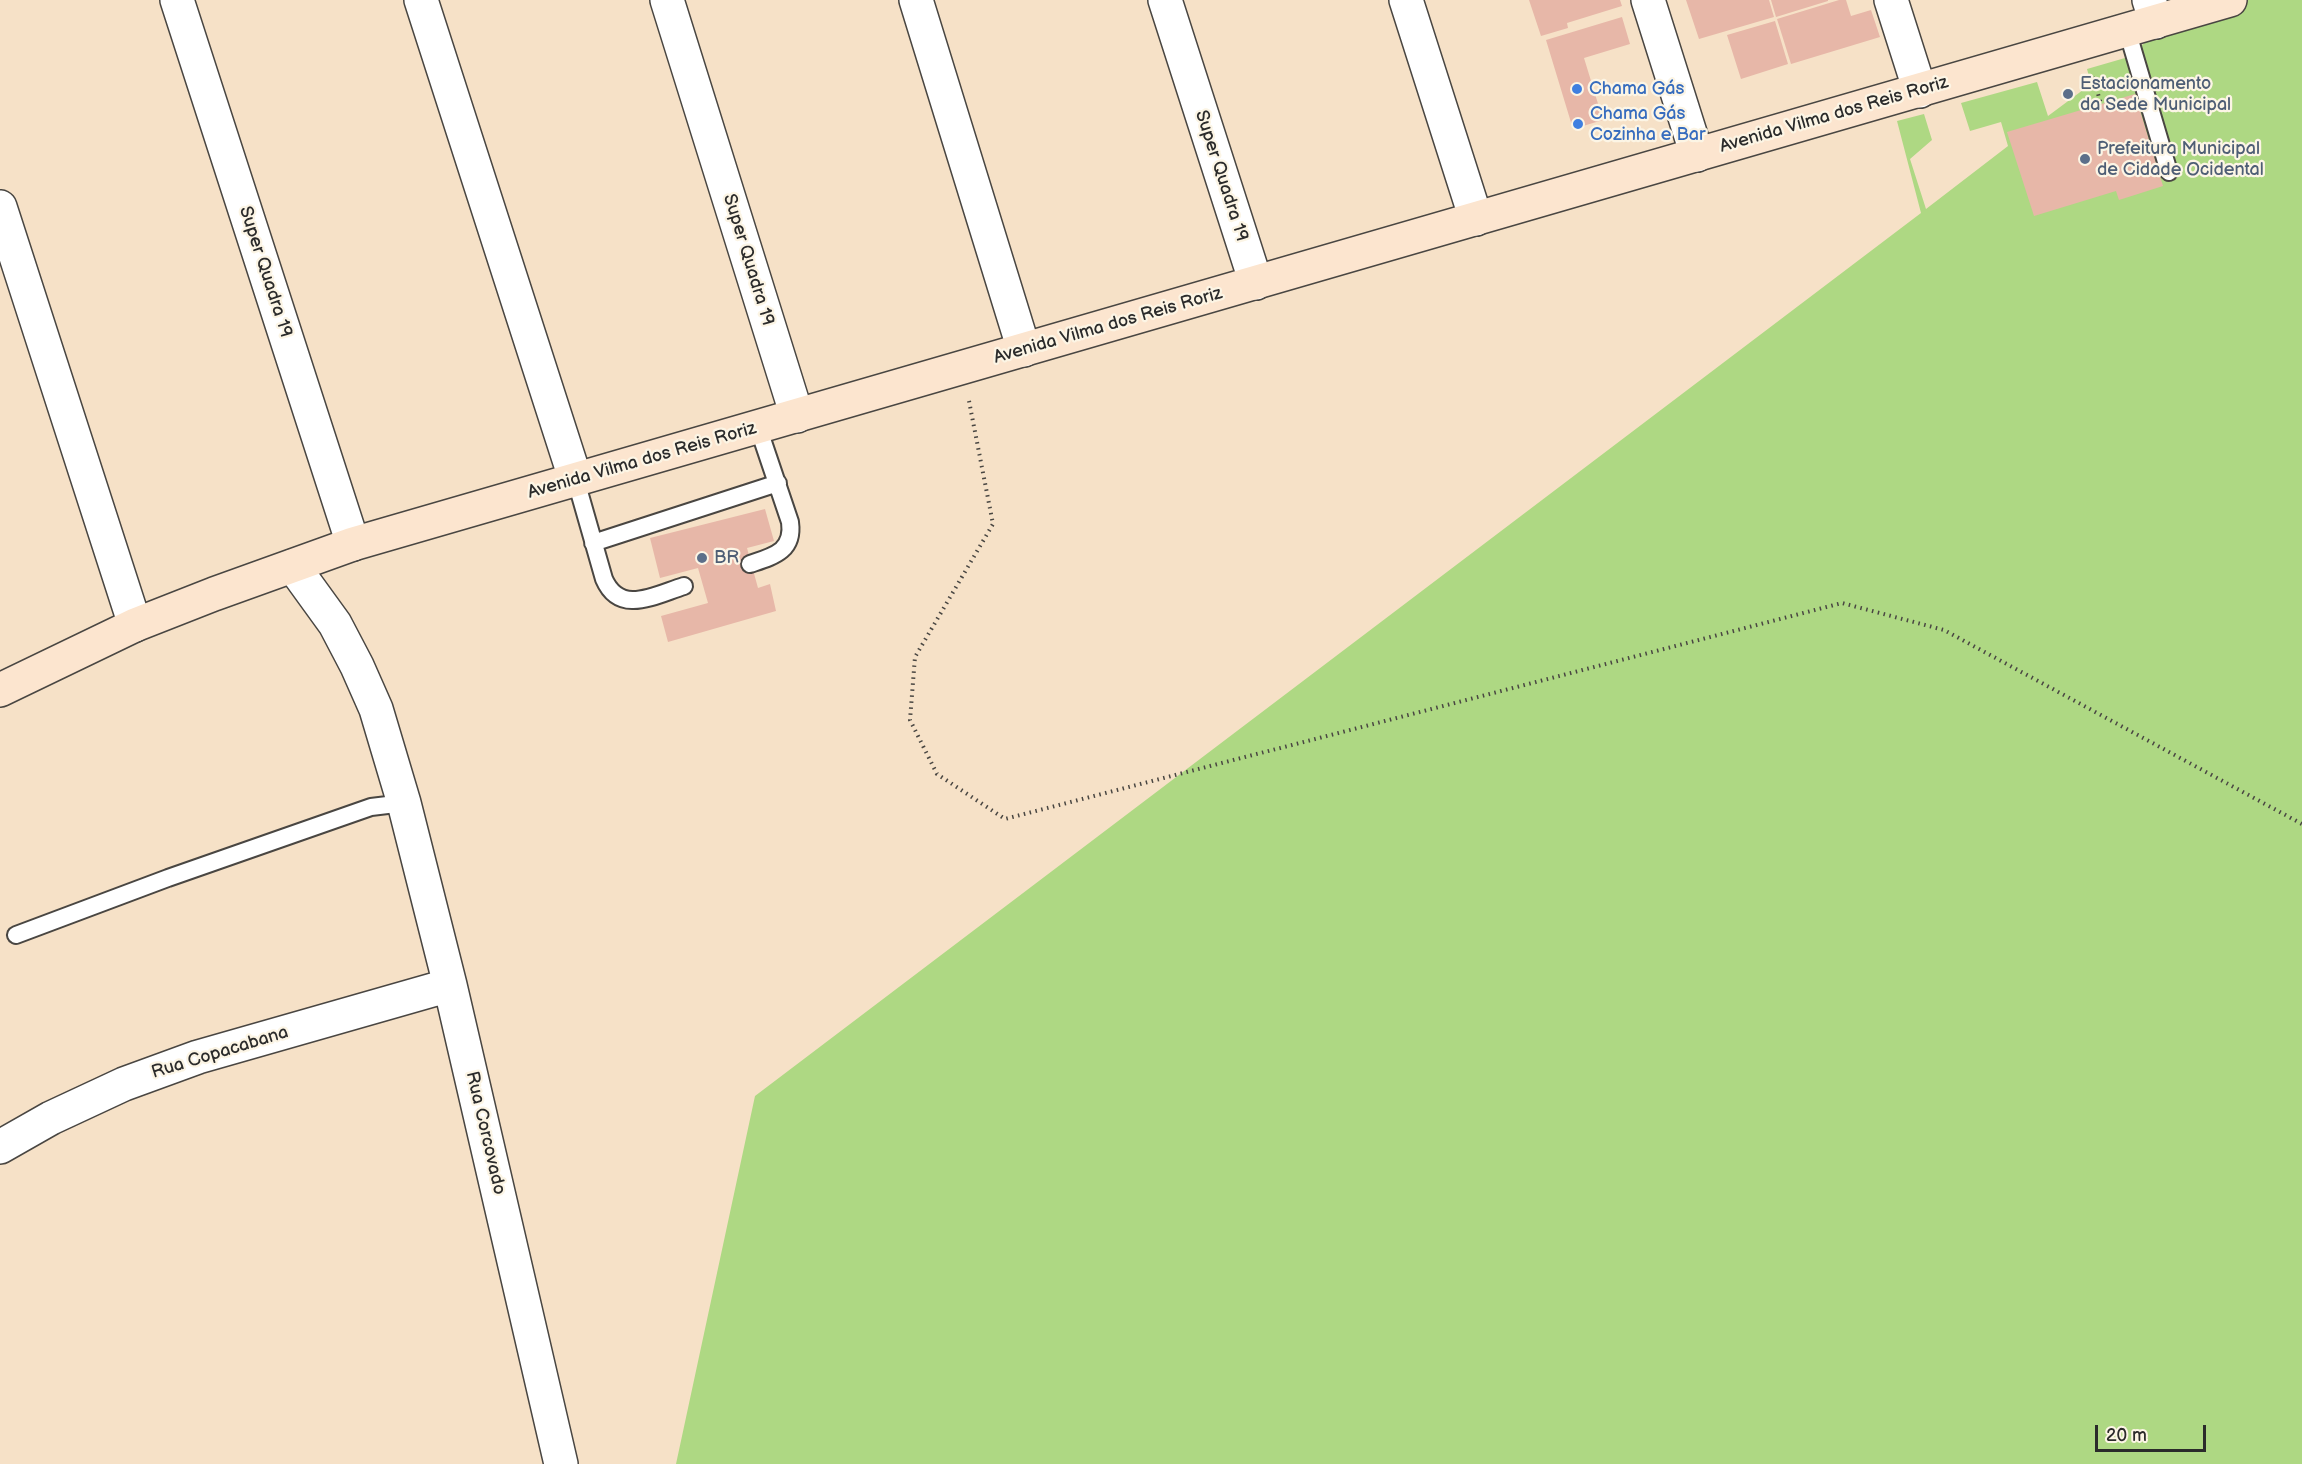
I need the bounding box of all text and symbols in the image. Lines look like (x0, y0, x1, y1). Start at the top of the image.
street label: Avenida Vilma dos Reis Roriz (1717, 72, 1951, 158)
place label: Estacionamento da Sede Municipal (2080, 73, 2231, 116)
place label: Chama Gás (1589, 78, 1684, 100)
marker: Chama Gás (1570, 82, 1584, 96)
marker: Estacionamento da Sede Municipal (2061, 87, 2075, 101)
place label: Chama Gás Cozinha e Bar (1590, 103, 1705, 146)
street label: Super Quadra 19 (1190, 108, 1252, 244)
marker: Chama Gás Cozinha e Bar (1571, 117, 1585, 131)
place label: Prefeitura Municipal de Cidade Ocidental (2097, 138, 2264, 180)
marker: Prefeitura Municipal de Cidade Ocidental (2078, 152, 2092, 166)
street label: Super Quadra 19 (718, 192, 778, 328)
street label: Super Quadra 19 (234, 204, 296, 340)
street label: Avenida Vilma dos Reis Roriz (991, 283, 1225, 369)
street label: Avenida Vilma dos Reis Roriz (525, 418, 759, 504)
place label: BR (714, 547, 739, 569)
marker: BR (695, 551, 709, 565)
street label: Rua Copacabana (149, 1022, 291, 1084)
street label: Rua Corcovado (460, 1069, 510, 1197)
scale bar (2098, 1413, 2209, 1451)
text: 20 m (2106, 1425, 2147, 1446)

